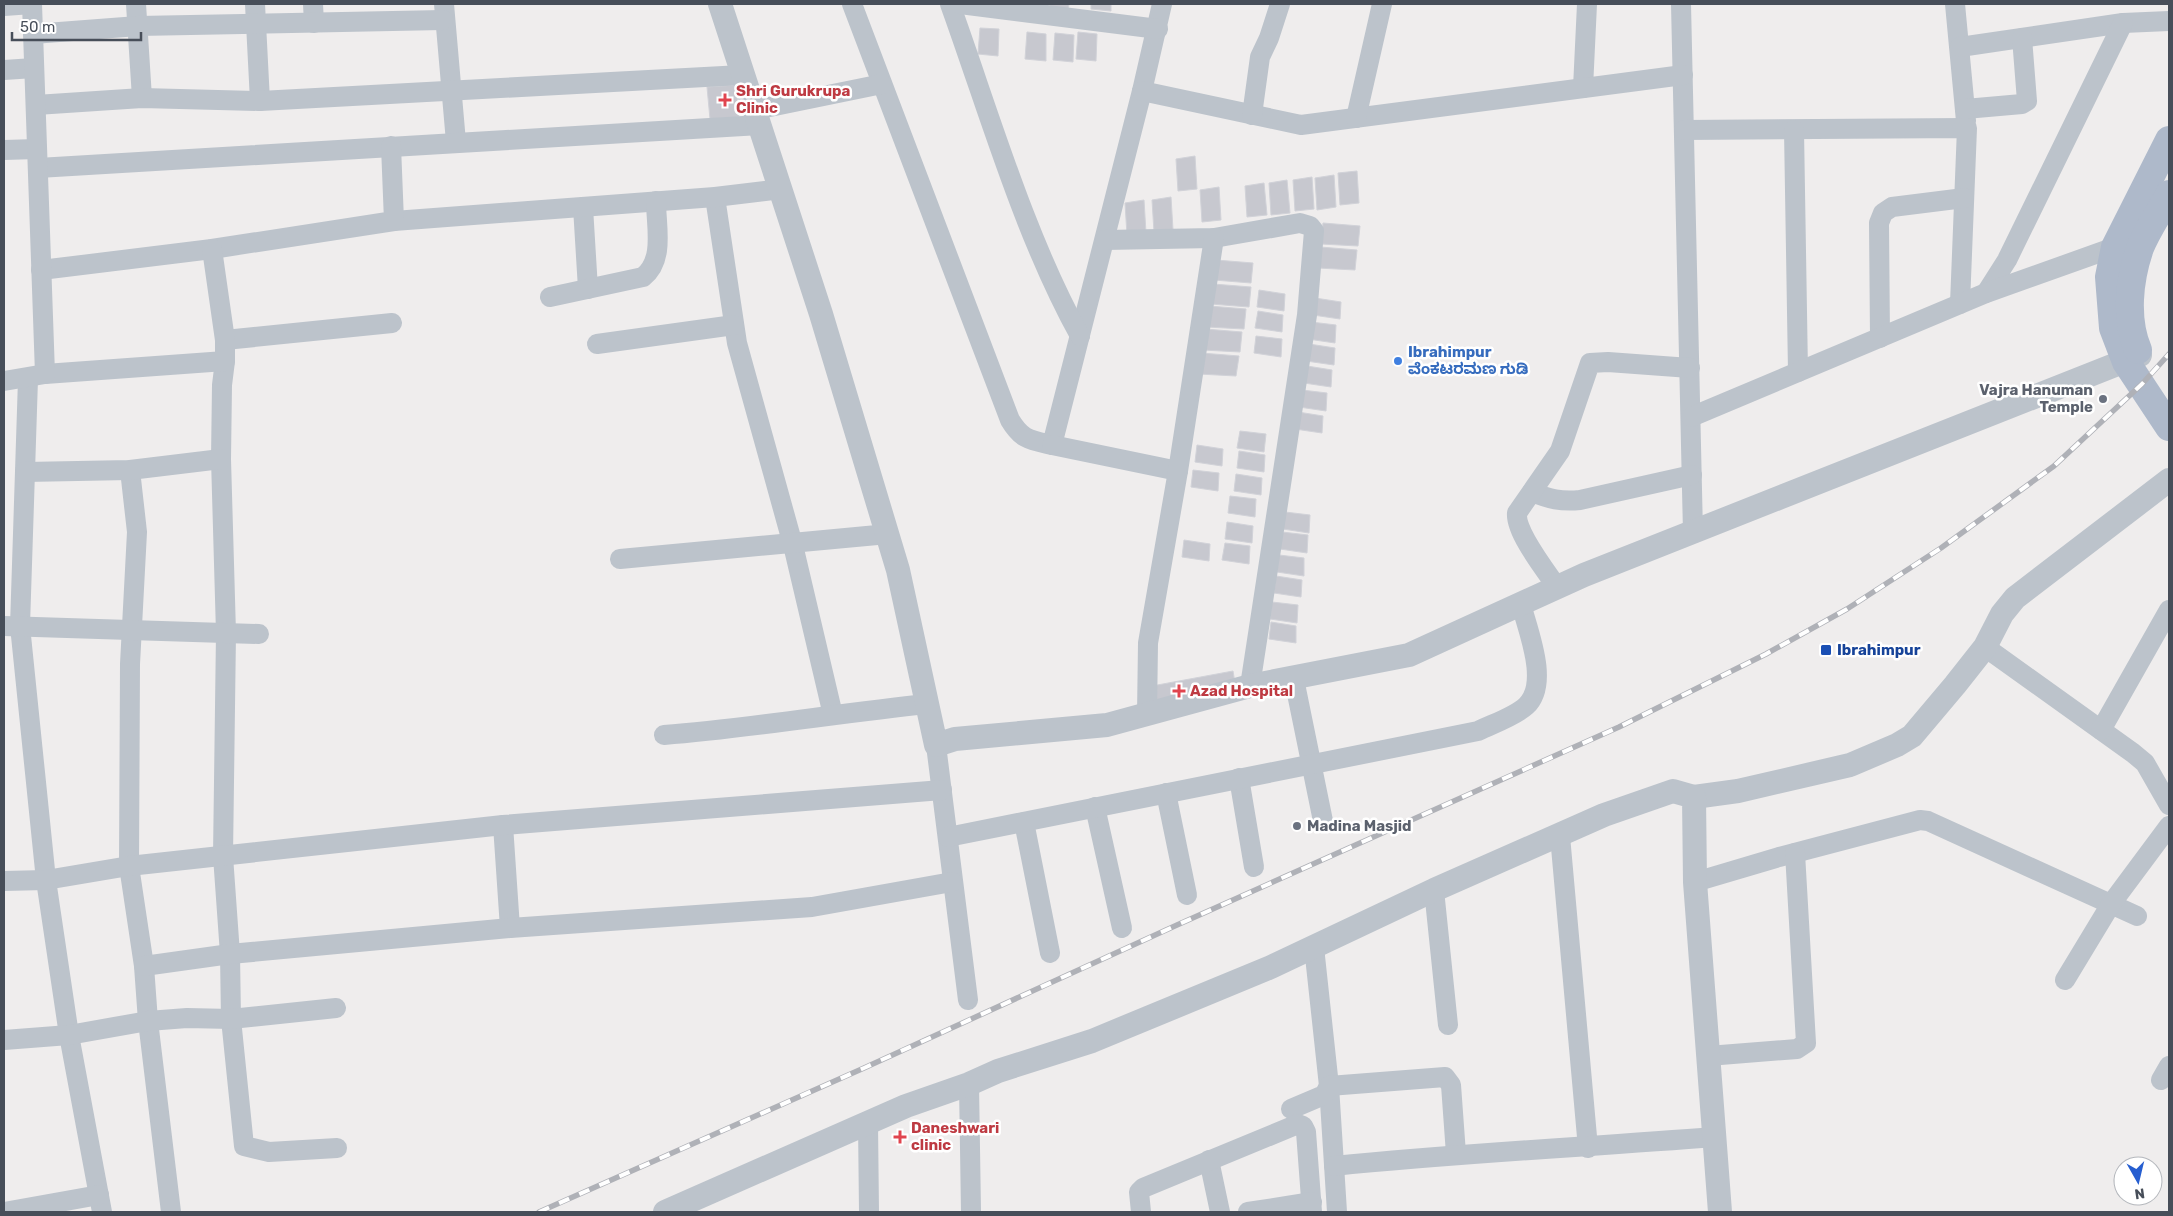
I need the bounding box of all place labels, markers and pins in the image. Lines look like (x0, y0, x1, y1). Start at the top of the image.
place label: Shri Gurukrupa Clinic (736, 82, 850, 117)
marker: Shri Gurukrupa Clinic (718, 93, 732, 107)
place label: Ibrahimpur ವೆಂಕಟರಮಣ ಗುಡಿ (1408, 343, 1529, 378)
marker: Ibrahimpur ವೆಂಕಟರಮಣ ಗುಡಿ (1392, 355, 1404, 367)
place label: Vajra Hanuman Temple (1979, 381, 2093, 416)
marker: Vajra Hanuman Temple (2097, 393, 2109, 405)
place label: Ibrahimpur (1837, 641, 1921, 659)
marker: Ibrahimpur (1819, 643, 1833, 657)
place label: Azad Hospital (1190, 682, 1293, 700)
marker: Azad Hospital (1172, 684, 1186, 698)
place label: Madina Masjid (1307, 817, 1412, 835)
marker: Madina Masjid (1291, 820, 1303, 832)
place label: Daneshwari clinic (911, 1119, 999, 1154)
marker: Daneshwari clinic (893, 1130, 907, 1144)

